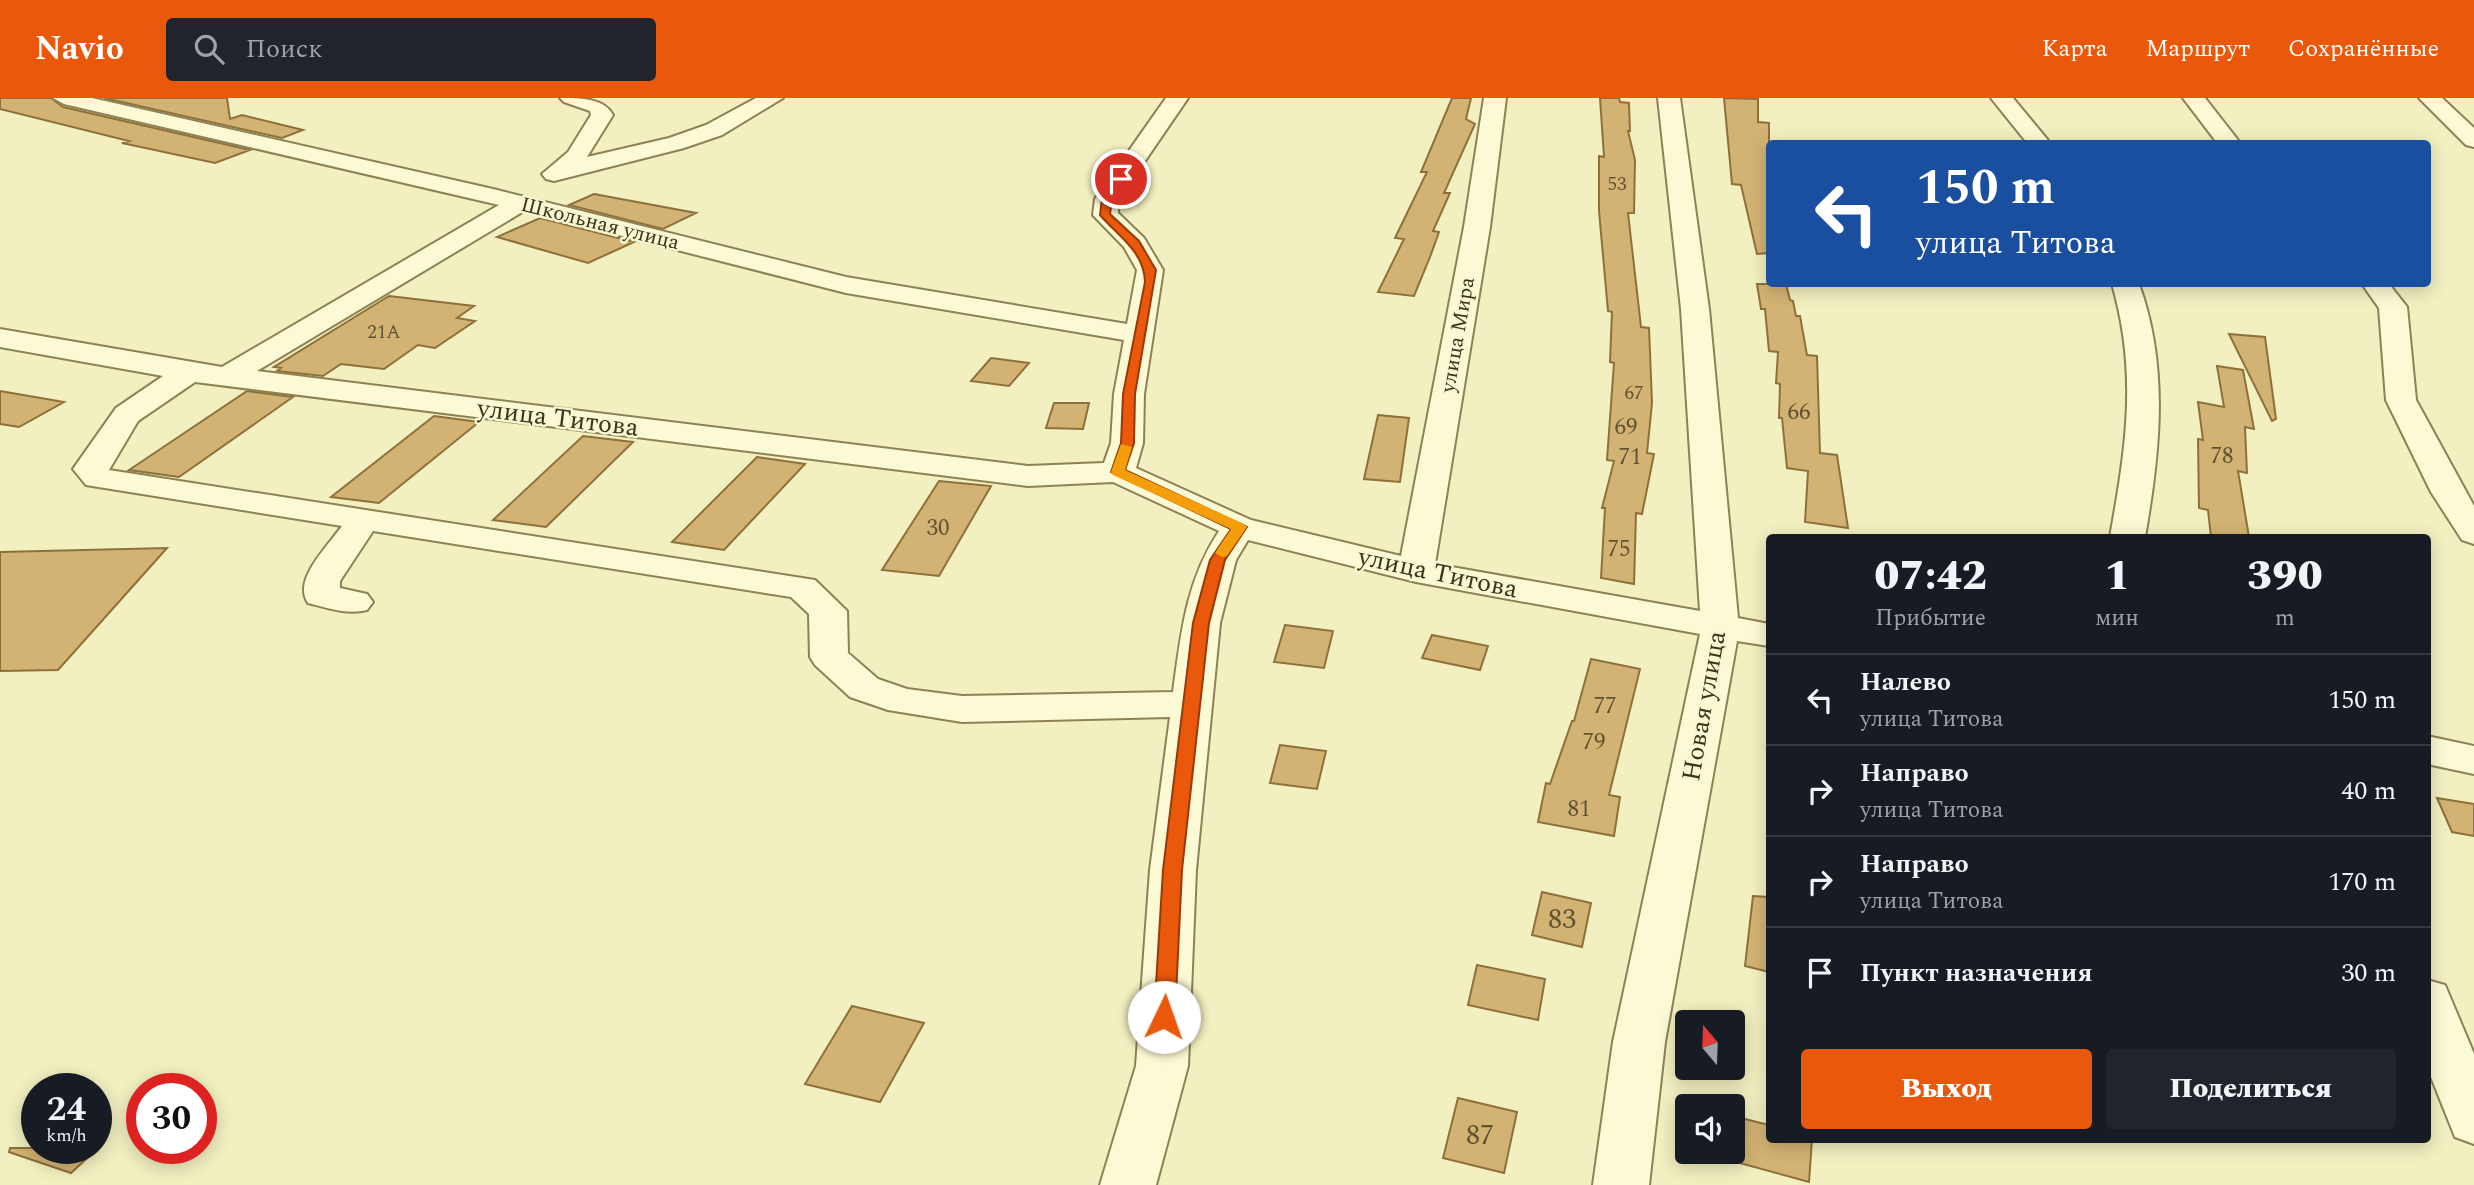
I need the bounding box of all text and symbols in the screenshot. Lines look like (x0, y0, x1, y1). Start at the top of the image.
search box (166, 18, 656, 81)
text: Navio (35, 24, 124, 74)
text: Поиск (246, 29, 323, 69)
icon: search (190, 30, 228, 68)
text: Карта (2042, 31, 2107, 67)
text: Маршрут (2145, 31, 2250, 67)
text: Сохранённые (2288, 31, 2439, 67)
pin (1091, 149, 1151, 209)
text: 150 m (1916, 151, 2055, 226)
icon: arrive (1102, 160, 1140, 198)
icon: left (1801, 168, 1892, 259)
house number: 53 (1607, 170, 1627, 199)
street label: Школьная улица (517, 189, 683, 259)
text: улица Титова (1916, 219, 2116, 268)
street label: улица Мира (1432, 274, 1484, 396)
house number: 21А (367, 318, 401, 347)
house number: 67 (1624, 379, 1644, 408)
street label: улица Титова (474, 388, 641, 448)
house number: 66 (1788, 395, 1811, 430)
house number: 69 (1615, 410, 1638, 445)
house number: 78 (2211, 439, 2234, 474)
house number: 71 (1619, 440, 1642, 475)
house number: 30 (927, 511, 950, 546)
house number: 75 (1608, 532, 1631, 567)
street label: улица Титова (1353, 536, 1522, 609)
text: 07:42 (1874, 545, 1987, 608)
text: 1 (2104, 545, 2130, 608)
text: 390 (2247, 545, 2323, 608)
text: Прибытие (1875, 601, 1986, 636)
text: мин (2095, 601, 2139, 636)
text: m (2275, 601, 2295, 636)
street label: Новая улица (1671, 627, 1737, 784)
text: Налево (1860, 662, 1951, 702)
text: 150 m (2328, 680, 2396, 720)
icon: left (1801, 681, 1839, 719)
house number: 77 (1594, 689, 1617, 724)
text: улица Титова (1860, 702, 2004, 737)
house number: 79 (1583, 725, 1606, 760)
text: Направо (1860, 753, 1969, 793)
text: 40 m (2341, 771, 2396, 811)
icon: right (1801, 772, 1839, 810)
house number: 81 (1568, 792, 1591, 827)
text: улица Титова (1860, 793, 2004, 828)
text: Направо (1860, 844, 1969, 884)
text: 170 m (2328, 862, 2396, 902)
icon: right (1801, 863, 1839, 901)
text: улица Титова (1860, 884, 2004, 919)
house number: 83 (1548, 898, 1576, 941)
text: Пункт назначения (1860, 953, 2093, 993)
text: 30 m (2341, 953, 2396, 993)
icon: arrive (1801, 954, 1839, 992)
position arrow (1127, 980, 1201, 1054)
north arrow (1675, 1010, 1745, 1080)
map controls (1675, 1010, 1745, 1164)
button: Выход (1801, 1049, 2092, 1129)
button: Поделиться (2106, 1049, 2396, 1129)
speed limit sign: 30 (126, 1073, 217, 1164)
text: 24 (47, 1083, 86, 1136)
button: sound (1675, 1094, 1745, 1164)
house number: 87 (1466, 1114, 1494, 1157)
text: km/h (46, 1122, 87, 1149)

